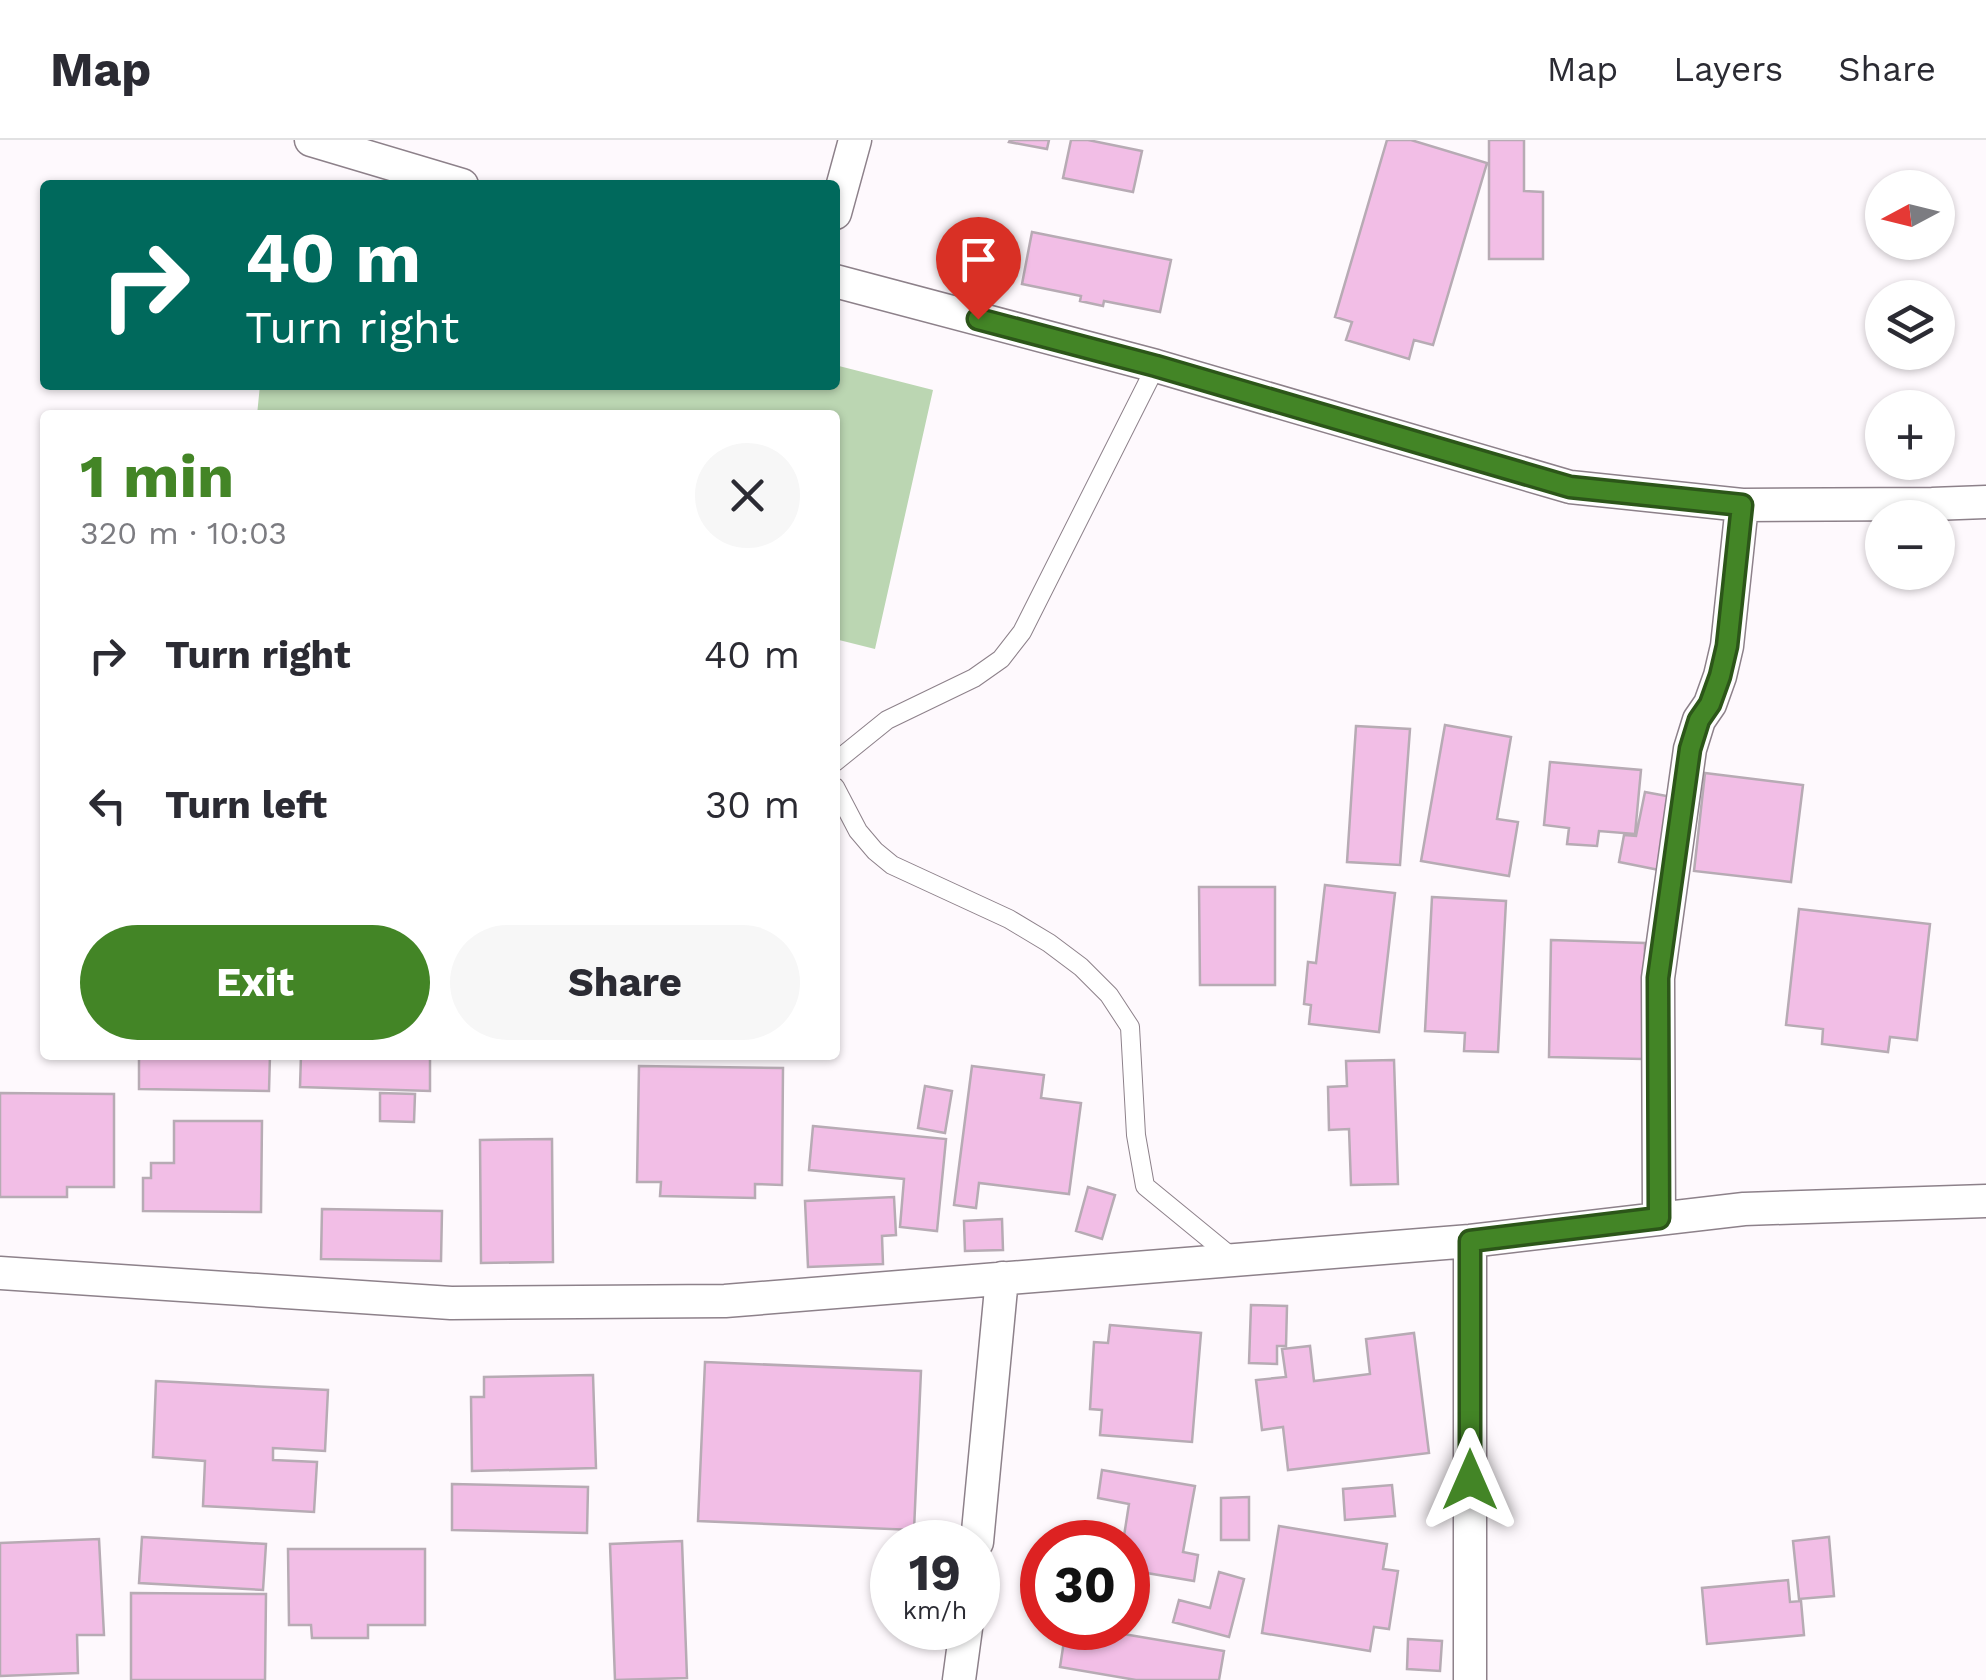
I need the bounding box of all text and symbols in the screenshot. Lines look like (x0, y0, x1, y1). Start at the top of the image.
text: Map (50, 41, 151, 98)
text: Map (1547, 48, 1618, 90)
text: Layers (1673, 48, 1783, 90)
text: Share (1838, 48, 1936, 90)
north arrow (1865, 170, 1955, 260)
map controls (1865, 170, 1955, 590)
text: 40 m (245, 217, 421, 299)
pin (936, 217, 1021, 320)
icon: right (80, 220, 210, 350)
icon: arrive (951, 232, 1006, 287)
button: layers (1865, 280, 1955, 370)
text: Turn right (245, 301, 459, 354)
button: + (1865, 390, 1955, 480)
text: 1 min (80, 441, 234, 512)
button: close (695, 443, 800, 548)
button: − (1865, 500, 1955, 590)
text: 320 m · 10:03 (80, 514, 287, 552)
icon: right (80, 628, 135, 683)
text: Turn right (165, 633, 351, 677)
text: 40 m (704, 633, 800, 677)
icon: left (80, 778, 135, 833)
text: Turn left (165, 783, 327, 827)
text: 30 m (705, 783, 800, 827)
button: Exit (80, 925, 430, 1040)
button: Share (450, 925, 800, 1040)
position arrow (1418, 1428, 1522, 1532)
speed limit sign: 30 (1020, 1520, 1150, 1650)
text: 19 (909, 1543, 961, 1602)
text: km/h (903, 1596, 967, 1625)

